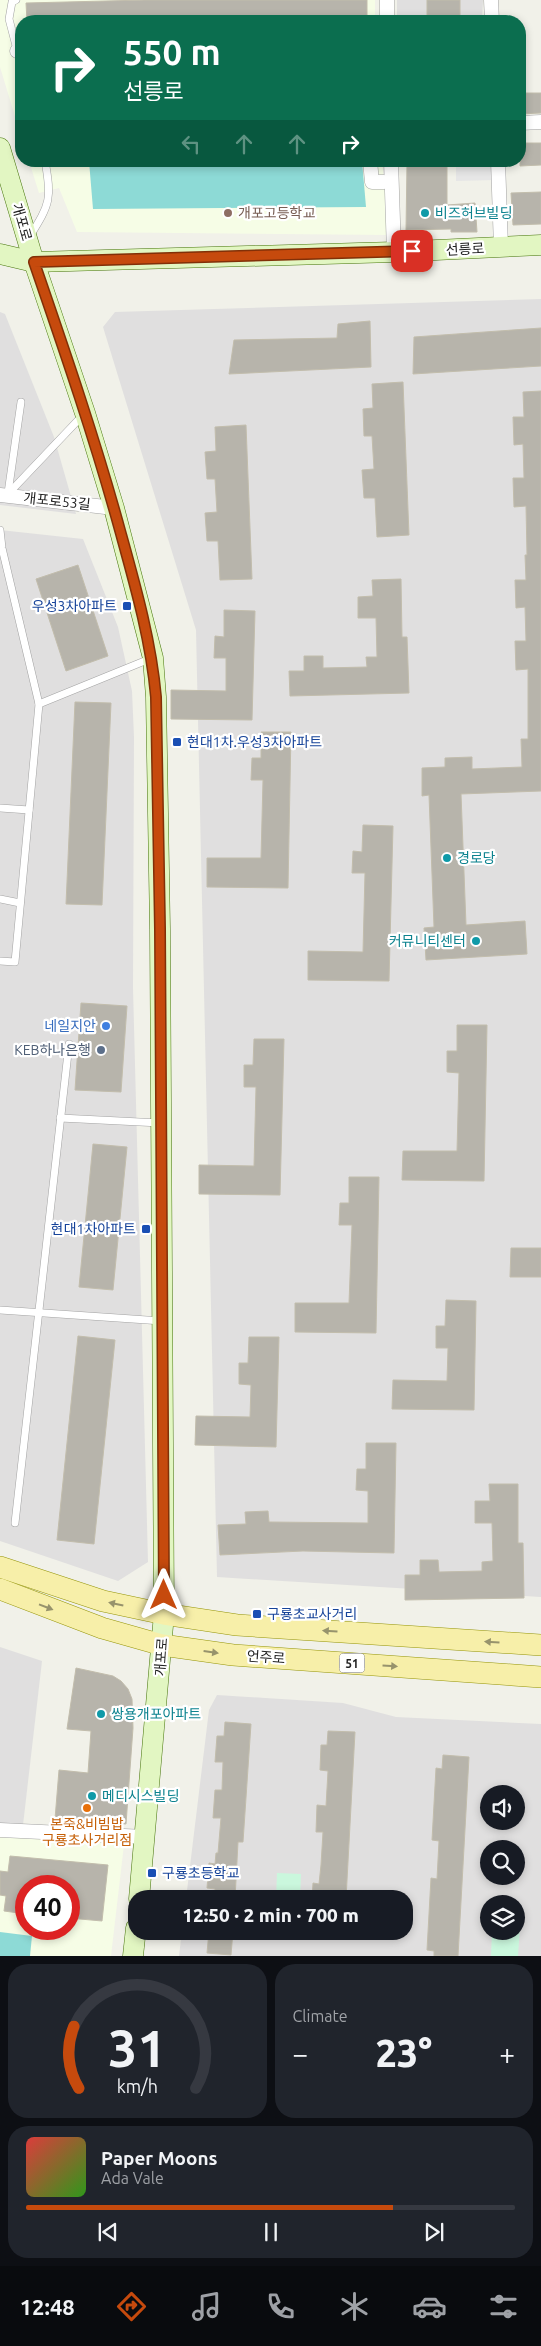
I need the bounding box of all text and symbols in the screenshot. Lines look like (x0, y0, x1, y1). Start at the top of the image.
text: 550 m (123, 32, 221, 72)
icon: right (40, 35, 105, 100)
text: 선릉로 (123, 78, 184, 103)
icon: left (177, 130, 205, 158)
icon: ahead (230, 130, 258, 158)
icon: ahead (283, 130, 311, 158)
icon: right (336, 130, 364, 158)
street label: 개포로 (9, 201, 35, 243)
place label: 개포고등학교 (238, 205, 315, 221)
place label: 비즈허브빌딩 (435, 205, 512, 221)
marker: 개포고등학교 (222, 207, 234, 219)
marker: 비즈허브빌딩 (419, 207, 431, 219)
pin (391, 230, 433, 272)
icon: arrive (398, 237, 426, 265)
street label: 선릉로 (445, 240, 485, 258)
street label: 개포로53길 (23, 490, 91, 512)
place label: 우성3차아파트 (32, 598, 117, 614)
marker: 우성3차아파트 (121, 600, 133, 612)
place label: 현대1차.우성3차아파트 (187, 734, 322, 750)
marker: 현대1차.우성3차아파트 (171, 736, 183, 748)
place label: 경로당 (457, 850, 496, 866)
marker: 경로당 (441, 852, 453, 864)
place label: 커뮤니티센터 (389, 933, 466, 949)
marker: 커뮤니티센터 (470, 935, 482, 947)
place label: 네일지안 (44, 1018, 96, 1034)
marker: 네일지안 (100, 1020, 112, 1032)
place label: KEB하나은행 (14, 1042, 91, 1058)
marker: KEB하나은행 (95, 1044, 107, 1056)
place label: 현대1차아파트 (51, 1221, 136, 1237)
marker: 현대1차아파트 (140, 1223, 152, 1235)
position arrow (137, 1568, 189, 1620)
one-way arrow (109, 1600, 124, 1608)
one-way arrow (38, 1604, 53, 1611)
place label: 구룡초교사거리 (267, 1606, 357, 1622)
marker: 구룡초교사거리 (251, 1608, 263, 1620)
one-way arrow (322, 1627, 338, 1635)
street label: 개포로 (152, 1637, 170, 1677)
one-way arrow (484, 1637, 500, 1645)
one-way arrow (203, 1648, 219, 1656)
street label: 언주로 (246, 1648, 286, 1666)
road number: 51 (340, 1654, 364, 1672)
one-way arrow (382, 1662, 398, 1670)
place label: 쌍용개포아파트 (111, 1706, 201, 1722)
marker: 쌍용개포아파트 (95, 1708, 107, 1720)
map controls (480, 1785, 525, 1940)
button: sound (480, 1785, 525, 1830)
place label: 메디시스빌딩 (102, 1788, 179, 1804)
marker: 메디시스빌딩 (86, 1790, 98, 1802)
marker: 본죽&비빔밥 구룡초사거리점 (81, 1802, 93, 1814)
place label: 본죽&비빔밥 구룡초사거리점 (42, 1816, 132, 1848)
button: search (480, 1840, 525, 1885)
place label: 구룡초등학교 (162, 1865, 239, 1881)
marker: 구룡초등학교 (146, 1867, 158, 1879)
speed limit sign: 40 (15, 1875, 80, 1940)
button: layers (480, 1895, 525, 1940)
text: 12:50 · 2 min · 700 m (182, 1904, 359, 1926)
text: Climate (293, 2007, 348, 2025)
text: 31 (108, 2019, 167, 2077)
text: 23° (375, 2032, 432, 2074)
text: − (293, 2038, 308, 2069)
text: + (499, 2038, 515, 2069)
text: km/h (117, 2076, 158, 2096)
text: Paper Moons (101, 2147, 218, 2169)
text: Ada Vale (101, 2169, 164, 2187)
icon: previous (94, 2218, 122, 2246)
icon: pause (257, 2218, 285, 2246)
icon: next (420, 2218, 448, 2246)
icon: directions (114, 2289, 149, 2324)
icon: music (189, 2289, 224, 2324)
icon: phone (263, 2289, 298, 2324)
icon: climate (337, 2289, 372, 2324)
icon: car (412, 2289, 447, 2324)
icon: filters (486, 2289, 521, 2324)
text: 12:48 (20, 2294, 75, 2319)

